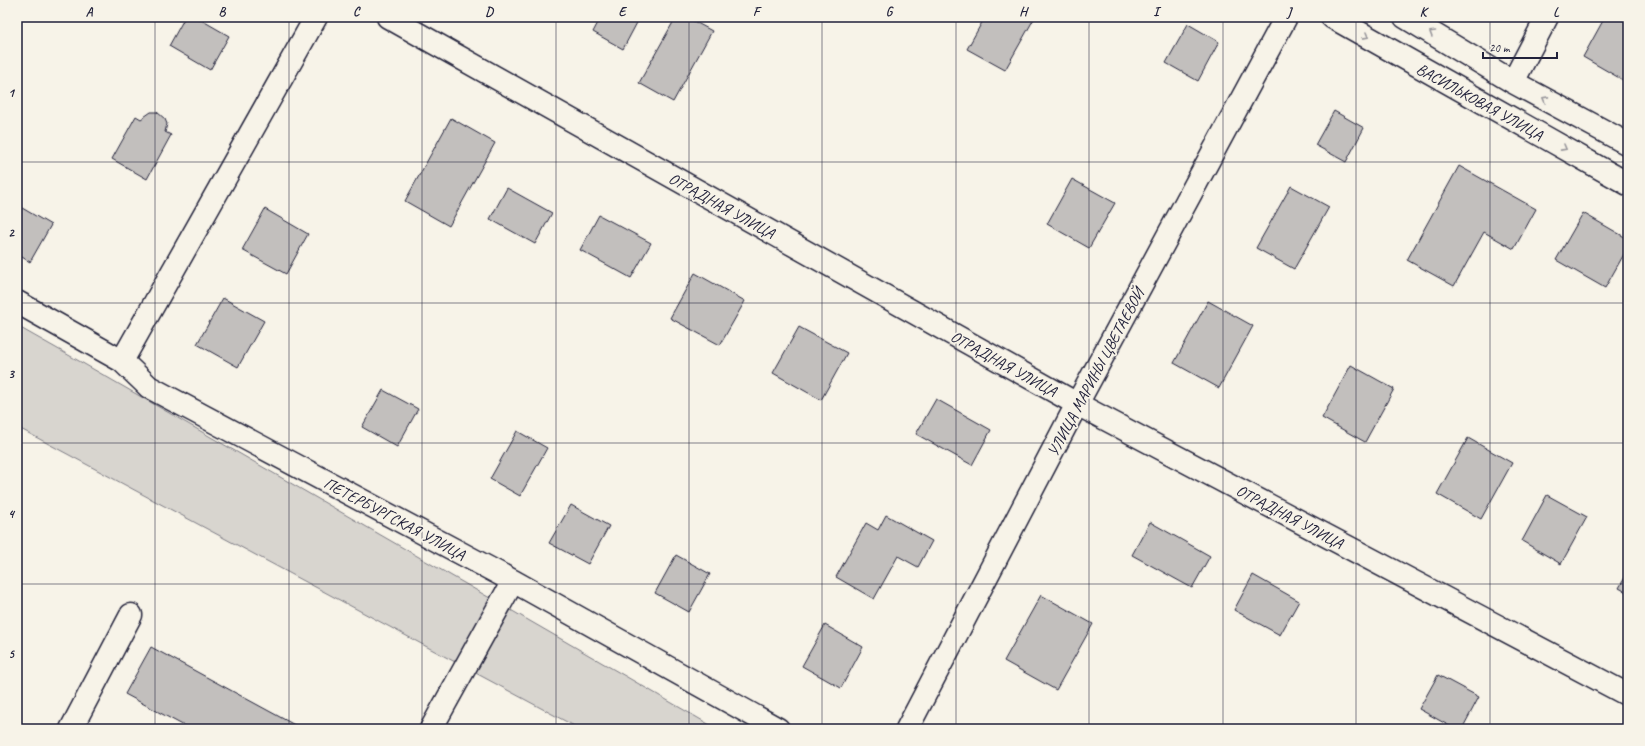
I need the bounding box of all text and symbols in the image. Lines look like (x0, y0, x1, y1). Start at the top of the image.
text: A (86, 4, 94, 20)
text: B (219, 4, 227, 20)
text: C (353, 4, 361, 20)
text: D (485, 4, 494, 20)
text: E (619, 4, 628, 20)
text: F (753, 4, 762, 20)
text: G (886, 4, 894, 20)
text: H (1019, 4, 1029, 20)
text: I (1153, 4, 1162, 20)
text: J (1286, 4, 1293, 20)
text: K (1420, 4, 1430, 20)
text: L (1553, 4, 1560, 20)
one-way arrow (1429, 31, 1436, 38)
one-way arrow (1361, 32, 1369, 39)
scale bar (1483, 34, 1557, 60)
text: 20 m (1489, 40, 1511, 56)
street label: ВАСИЛЬКОВАЯ УЛИЦА (1413, 59, 1547, 145)
text: 1 (8, 85, 16, 101)
one-way arrow (1542, 96, 1549, 103)
one-way arrow (1560, 144, 1567, 151)
street label: ОТРАДНАЯ УЛИЦА (665, 168, 779, 244)
text: 2 (8, 225, 15, 241)
street label: УЛИЦА МАРИНЫ ЦВЕТАЕВОЙ (1043, 283, 1150, 460)
street label: ОТРАДНАЯ УЛИЦА (947, 326, 1061, 402)
text: 3 (8, 366, 15, 382)
street label: ПЕТЕРБУРГСКАЯ УЛИЦА (320, 473, 470, 565)
street label: ОТРАДНАЯ УЛИЦА (1233, 480, 1347, 554)
text: 4 (8, 506, 16, 522)
text: 5 (8, 646, 15, 662)

